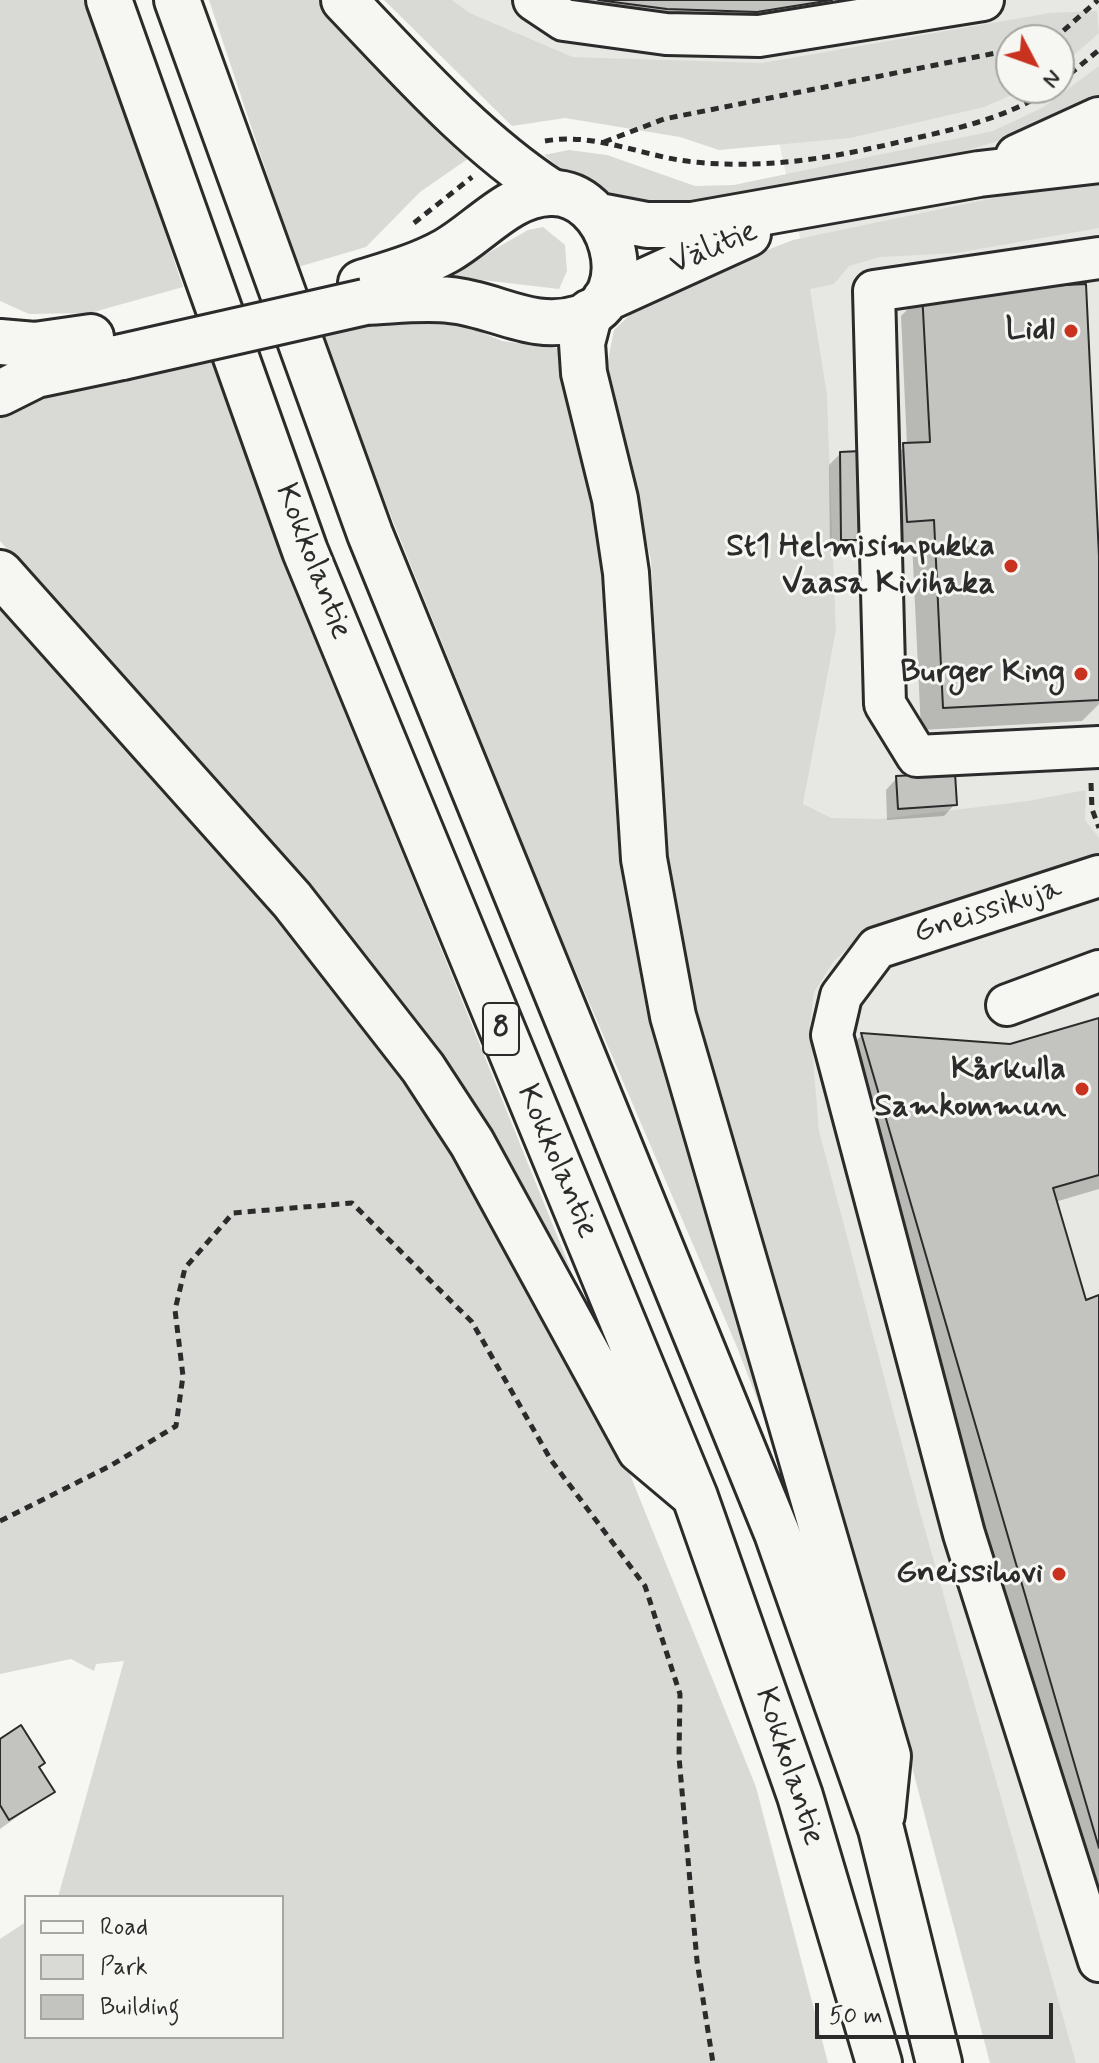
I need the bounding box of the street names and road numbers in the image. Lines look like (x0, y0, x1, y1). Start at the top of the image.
street label: Välitie (664, 213, 764, 285)
street label: Kokkolantie (265, 479, 359, 645)
street label: Gneissikuja (909, 870, 1067, 954)
road number: 8 (483, 1003, 519, 1055)
street label: Kokkolantie (506, 1079, 606, 1245)
street label: Kokkolantie (744, 1683, 832, 1851)

